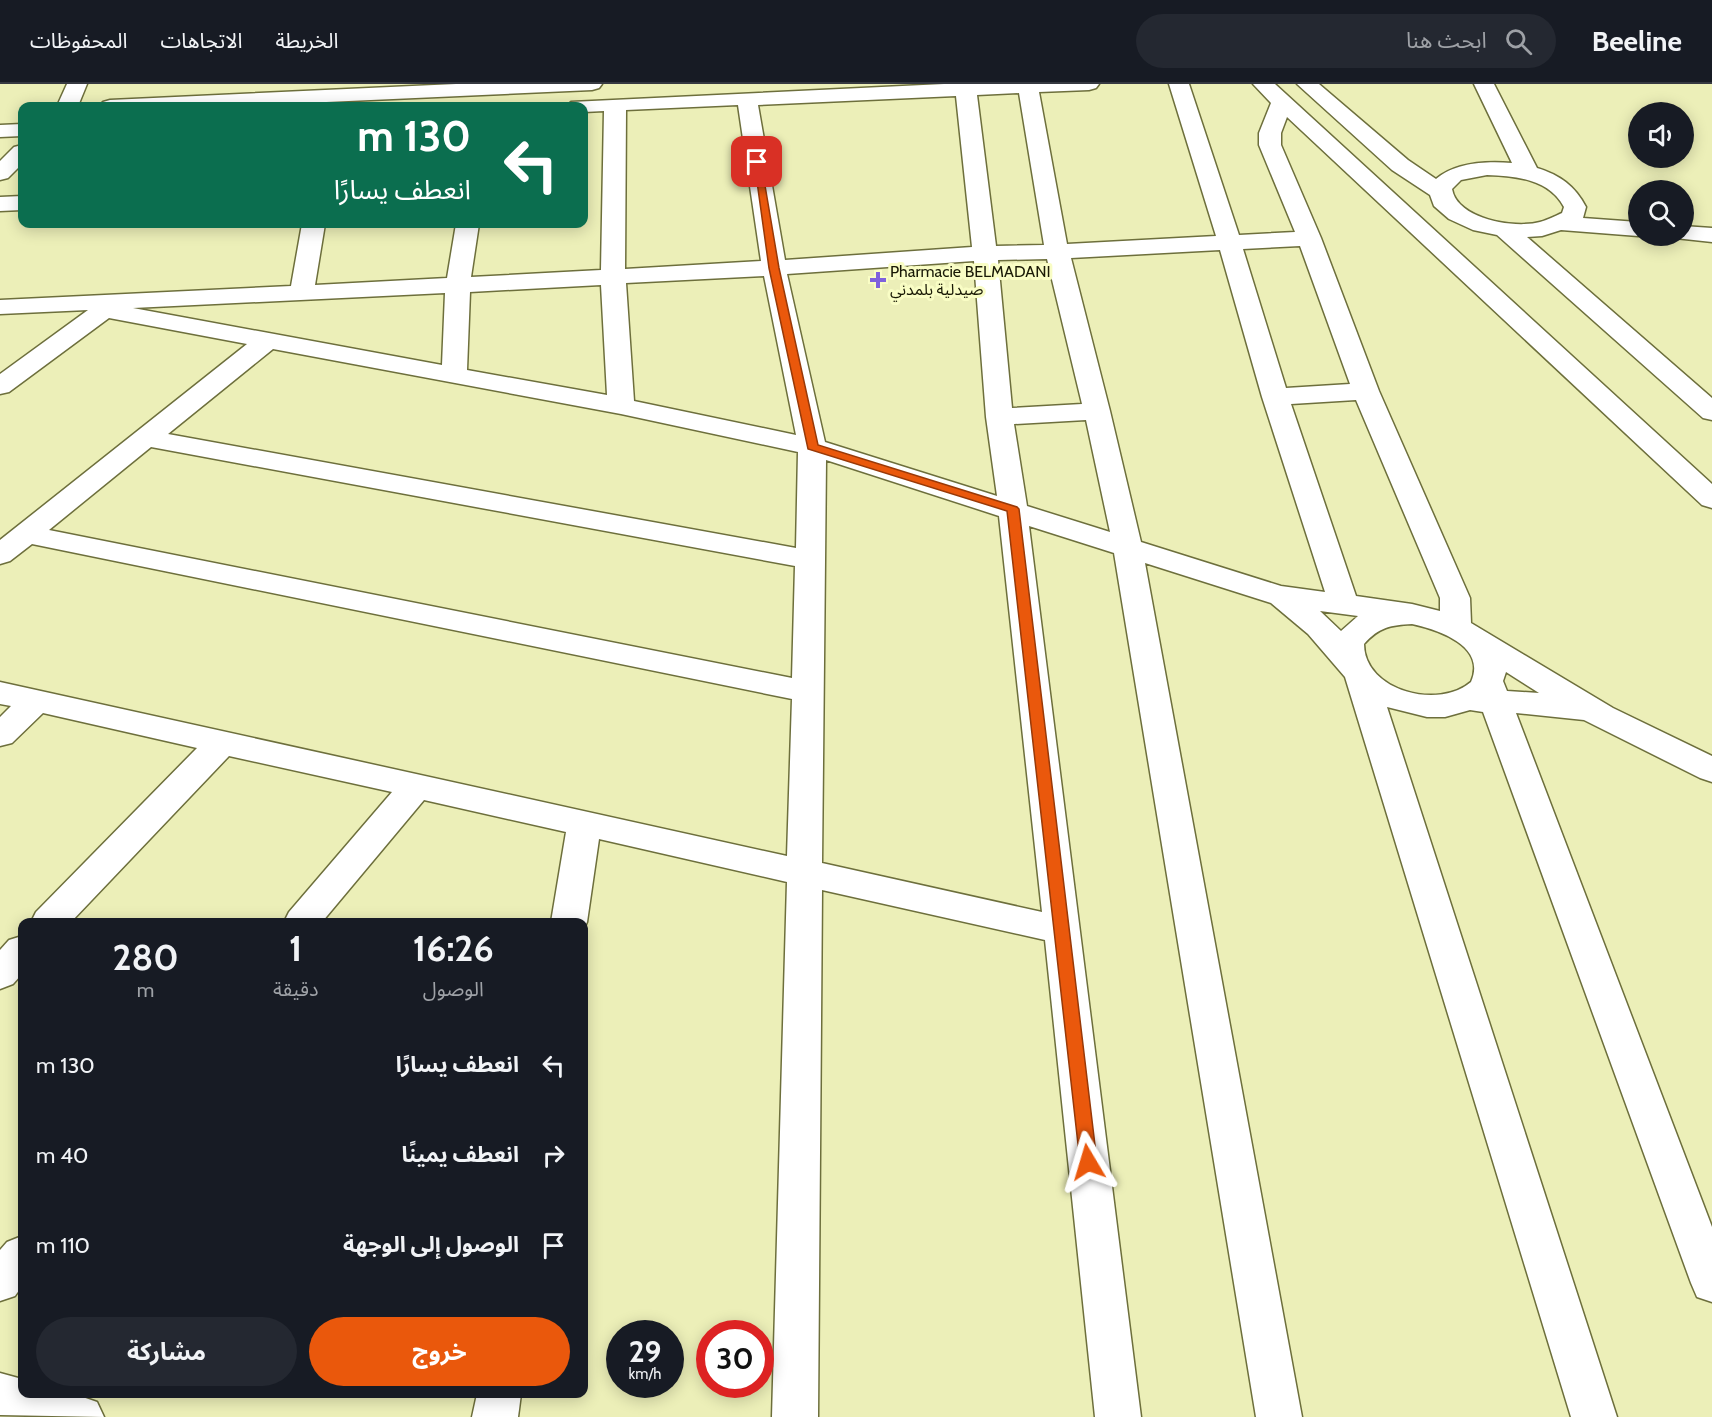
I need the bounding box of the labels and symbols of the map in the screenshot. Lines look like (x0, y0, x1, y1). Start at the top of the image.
pin (731, 136, 782, 187)
place label: Pharmacie BELMADANI صيدلية بلمدني (890, 262, 1051, 301)
marker: Pharmacie BELMADANI صيدلية بلمدني (871, 273, 885, 287)
position arrow (1056, 1130, 1120, 1194)
speed limit sign: 30 (696, 1320, 774, 1398)

